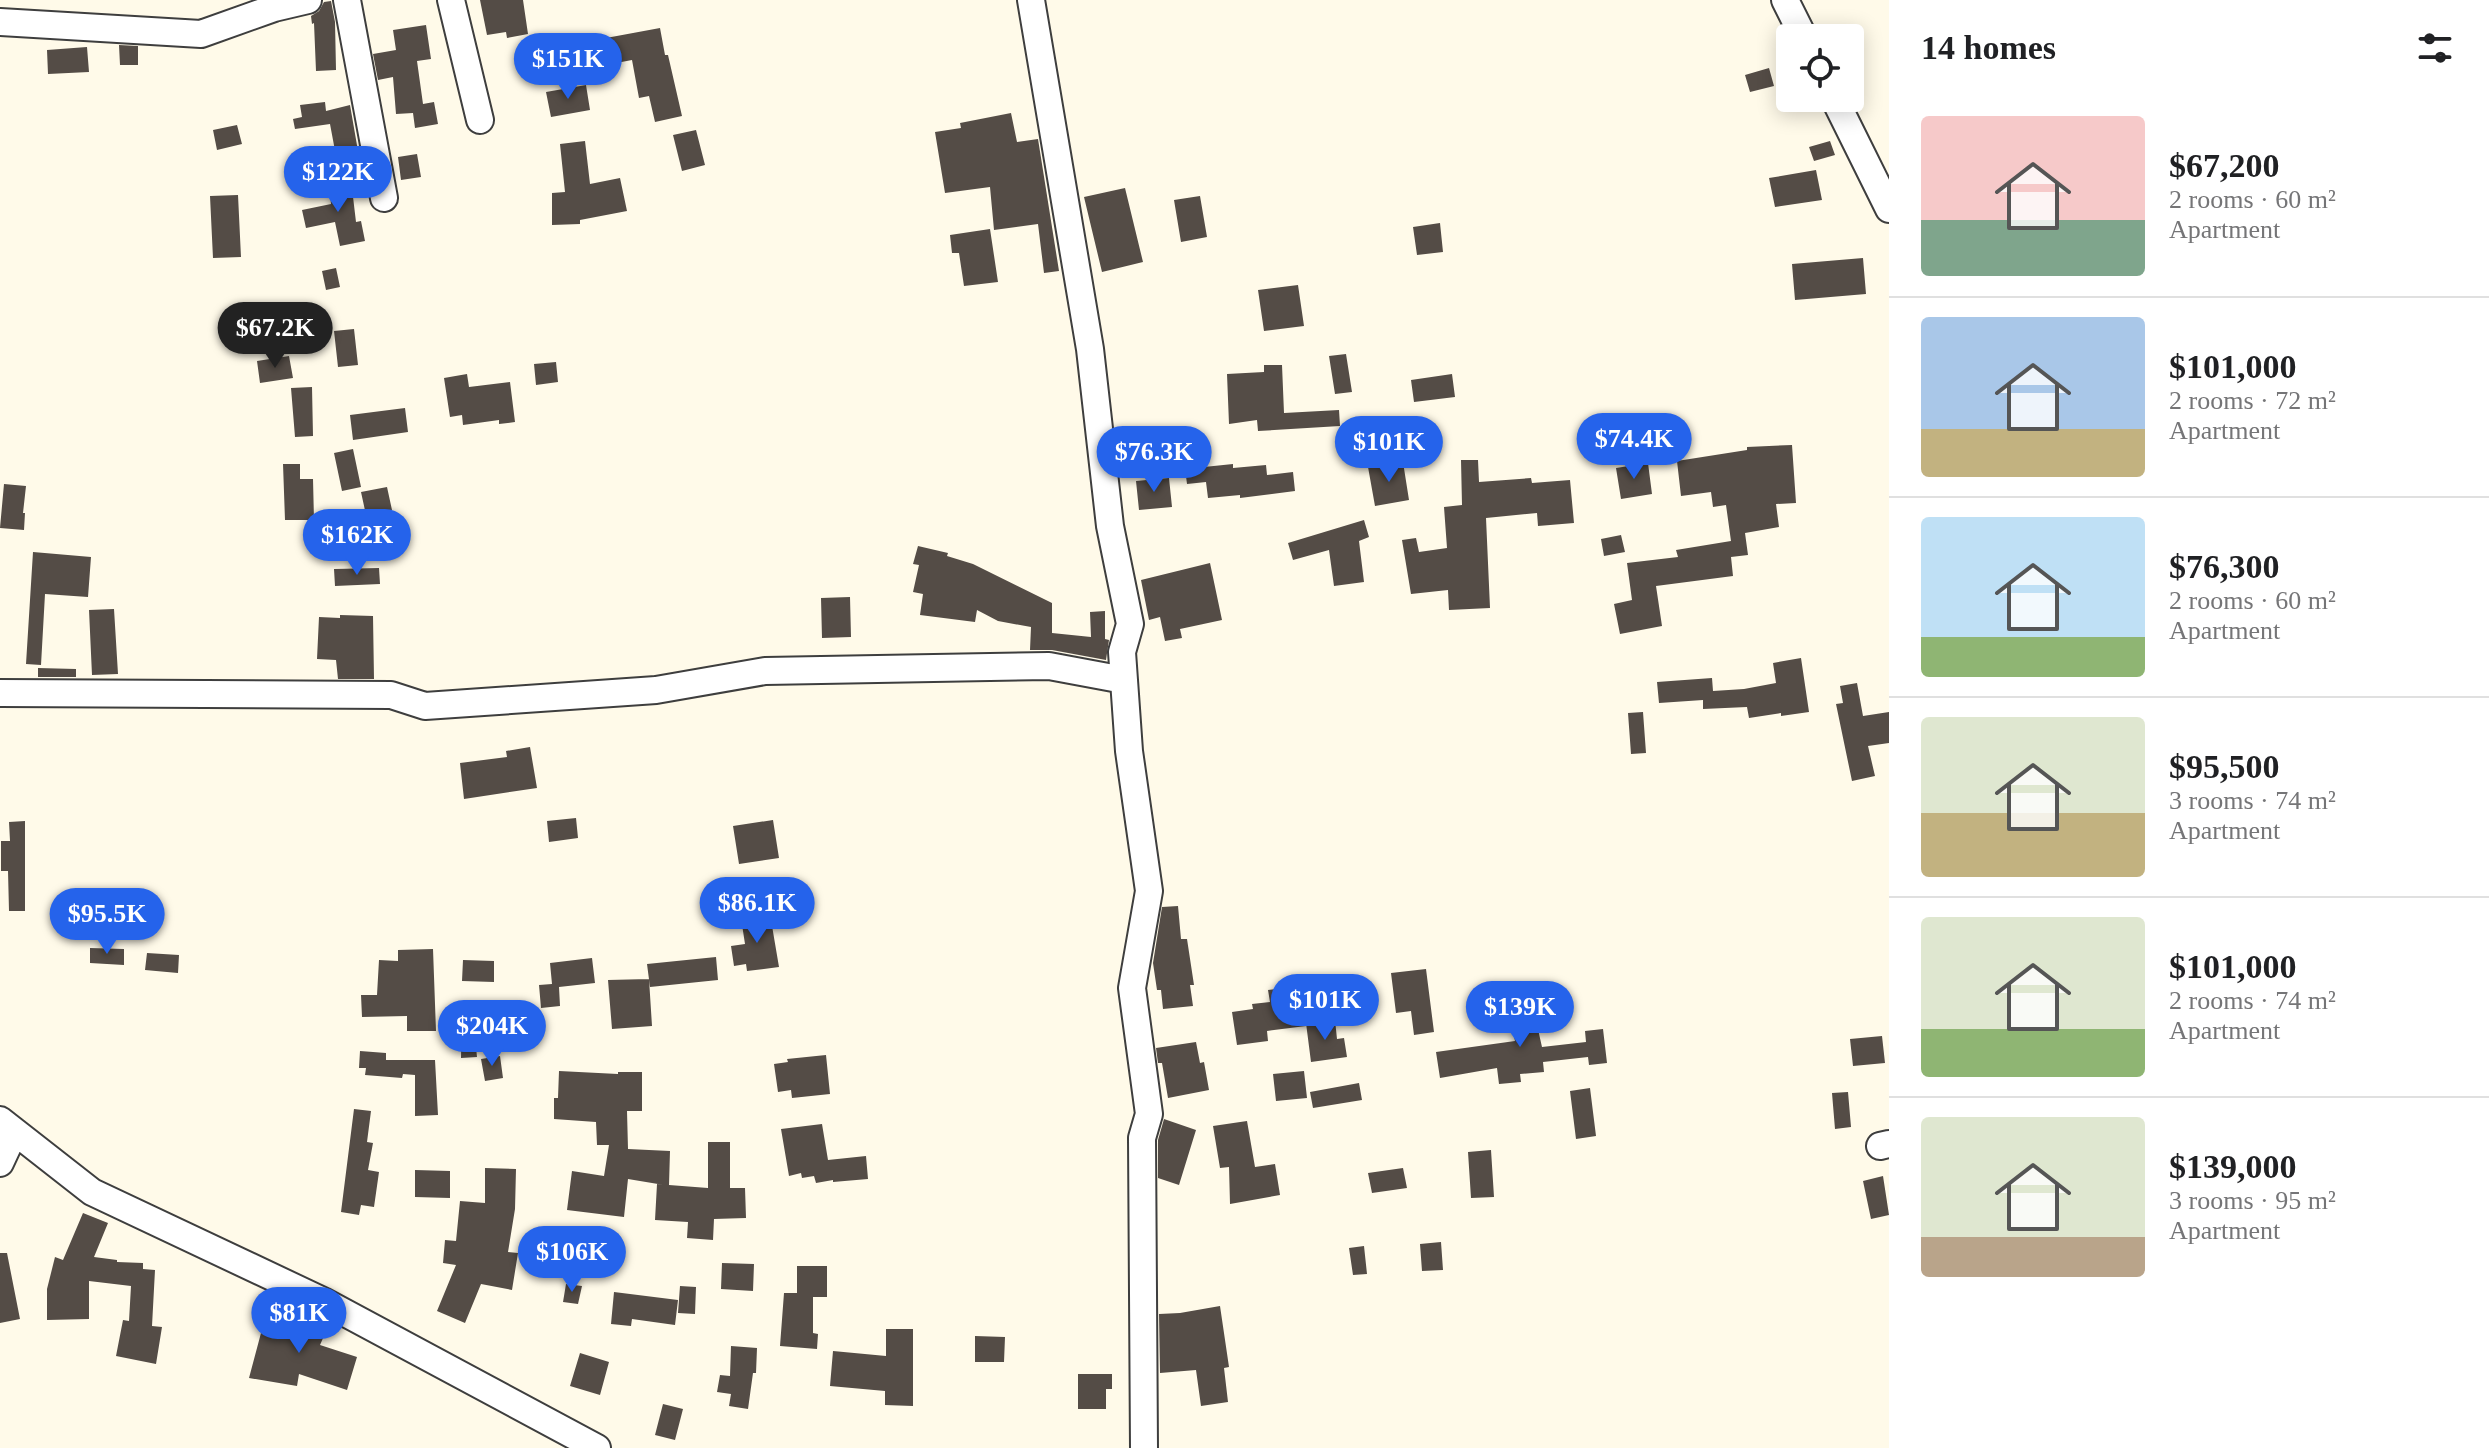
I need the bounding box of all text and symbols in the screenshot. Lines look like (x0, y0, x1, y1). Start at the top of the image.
map controls (1776, 24, 1864, 112)
button: locate (1776, 24, 1864, 112)
icon: filters (2413, 26, 2457, 70)
text: 14 homes (1921, 29, 2056, 66)
pin: $151K (512, 33, 624, 101)
text: $151K (532, 44, 604, 73)
pin: $122K (282, 146, 394, 214)
text: $67,200 (2169, 147, 2280, 184)
icon: home (1985, 148, 2081, 244)
text: $122K (302, 157, 374, 186)
text: 2 rooms · 60 m² (2169, 185, 2336, 214)
text: Apartment (2169, 215, 2280, 244)
pin: $67.2K (210, 302, 340, 370)
text: $67.2K (236, 313, 314, 342)
text: $101,000 (2169, 348, 2297, 385)
icon: home (1985, 349, 2081, 445)
text: 2 rooms · 72 m² (2169, 386, 2336, 415)
pin: $74.4K (1569, 413, 1699, 481)
pin: $101K (1333, 416, 1445, 484)
text: Apartment (2169, 416, 2280, 445)
text: $74.4K (1595, 424, 1673, 453)
pin: $76.3K (1089, 426, 1219, 494)
text: $101K (1353, 427, 1425, 456)
text: $76.3K (1115, 437, 1193, 466)
pin: $162K (301, 509, 413, 577)
text: $162K (321, 520, 393, 549)
text: $76,300 (2169, 548, 2280, 585)
icon: home (1985, 549, 2081, 645)
text: 2 rooms · 60 m² (2169, 586, 2336, 615)
text: Apartment (2169, 616, 2280, 645)
text: $95,500 (2169, 748, 2280, 785)
icon: home (1985, 749, 2081, 845)
text: 3 rooms · 74 m² (2169, 786, 2336, 815)
text: Apartment (2169, 816, 2280, 845)
pin: $86.1K (692, 877, 822, 945)
pin: $95.5K (42, 888, 172, 956)
text: $86.1K (718, 888, 796, 917)
text: $95.5K (68, 899, 146, 928)
text: $101,000 (2169, 948, 2297, 985)
icon: home (1985, 949, 2081, 1045)
pin: $101K (1269, 974, 1381, 1042)
pin: $139K (1464, 981, 1576, 1049)
text: $101K (1289, 985, 1361, 1014)
text: 2 rooms · 74 m² (2169, 986, 2336, 1015)
text: $139K (1484, 992, 1556, 1021)
pin: $204K (436, 1000, 548, 1068)
text: $204K (456, 1011, 528, 1040)
text: Apartment (2169, 1016, 2280, 1045)
text: $139,000 (2169, 1148, 2297, 1185)
icon: home (1985, 1149, 2081, 1245)
text: 3 rooms · 95 m² (2169, 1186, 2336, 1215)
text: Apartment (2169, 1216, 2280, 1245)
pin: $106K (516, 1226, 628, 1294)
text: $106K (536, 1237, 608, 1266)
pin: $81K (252, 1287, 346, 1355)
text: $81K (269, 1298, 329, 1327)

